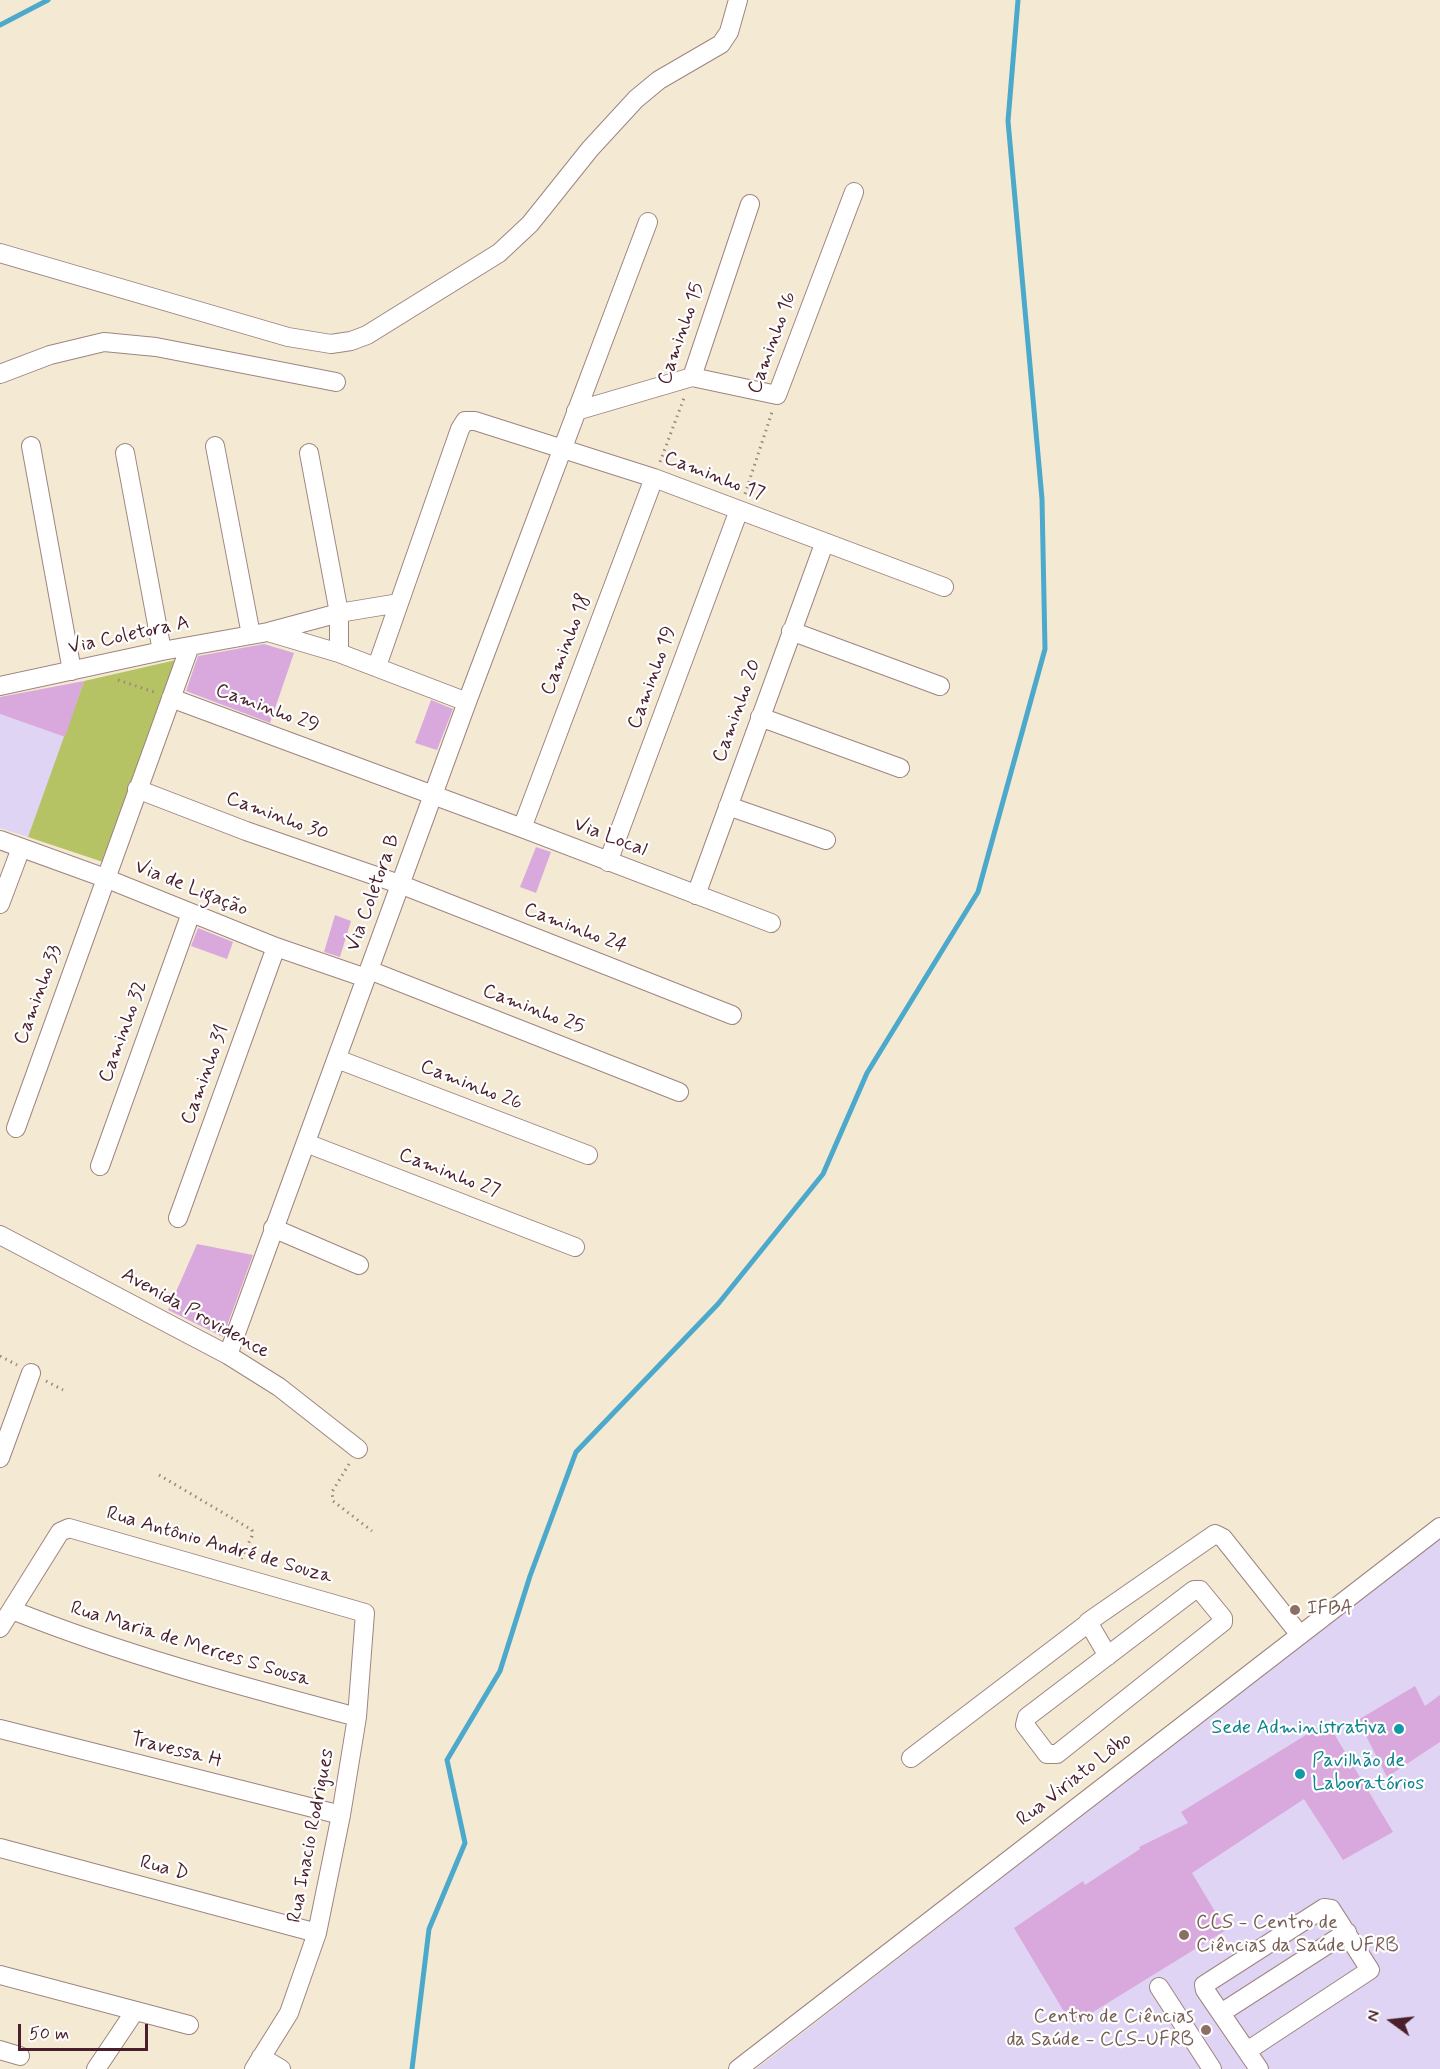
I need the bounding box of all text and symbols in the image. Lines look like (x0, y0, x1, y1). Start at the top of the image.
street label: Caminho 15 (653, 280, 711, 388)
street label: Caminho 16 (743, 289, 803, 397)
street label: Caminho 17 (660, 447, 768, 507)
street label: Caminho 18 (537, 591, 597, 699)
street label: Via Coletora A (66, 611, 192, 661)
street label: Caminho 19 (623, 623, 683, 733)
street label: Caminho 20 (708, 656, 768, 766)
street label: Caminho 29 (212, 679, 322, 739)
street label: Caminho 30 (222, 787, 332, 847)
street label: Via Local (570, 813, 650, 863)
street label: Via Coletora B (342, 831, 406, 955)
street label: Via de Ligação (131, 855, 251, 923)
street label: Caminho 24 (520, 898, 630, 960)
street label: Caminho 33 (10, 942, 68, 1048)
street label: Caminho 32 (95, 978, 153, 1086)
street label: Caminho 25 (479, 980, 587, 1040)
street label: Caminho 31 (177, 1022, 235, 1128)
street label: Caminho 26 (416, 1055, 526, 1117)
street label: Caminho 27 (395, 1144, 503, 1204)
street label: Avenida Providence (117, 1263, 273, 1365)
street label: Rua Antônio André de Souza (103, 1502, 335, 1590)
street label: Rua Maria de Merces S Sousa (67, 1597, 313, 1693)
place label: IFBA (1307, 1598, 1353, 1622)
marker: IFBA (1288, 1603, 1302, 1617)
place label: Sede Administrativa (1211, 1717, 1387, 1741)
marker: Sede Administrativa (1392, 1722, 1406, 1736)
street label: Travessa H (128, 1728, 224, 1774)
street label: Rua Viriato Lôbo (1013, 1728, 1137, 1832)
street label: Rua Inacio Rodrigues (283, 1747, 341, 1925)
place label: Pavilhão de Laboratórios (1312, 1750, 1424, 1797)
marker: Pavilhão de Laboratórios (1293, 1767, 1307, 1781)
street label: Rua D (137, 1851, 191, 1887)
place label: CCS - Centro de Ciências da Saúde UFRB (1196, 1912, 1399, 1959)
marker: CCS - Centro de Ciências da Saúde UFRB (1177, 1928, 1191, 1942)
north arrow (1362, 1991, 1422, 2051)
place label: Centro de Ciências da Saúde - CCS-UFRB (1007, 2006, 1194, 2053)
text: N (1363, 2008, 1386, 2024)
scale bar (21, 2012, 152, 2050)
text: 50 m (29, 2022, 69, 2046)
marker: Centro de Ciências da Saúde - CCS-UFRB (1199, 2023, 1213, 2037)

